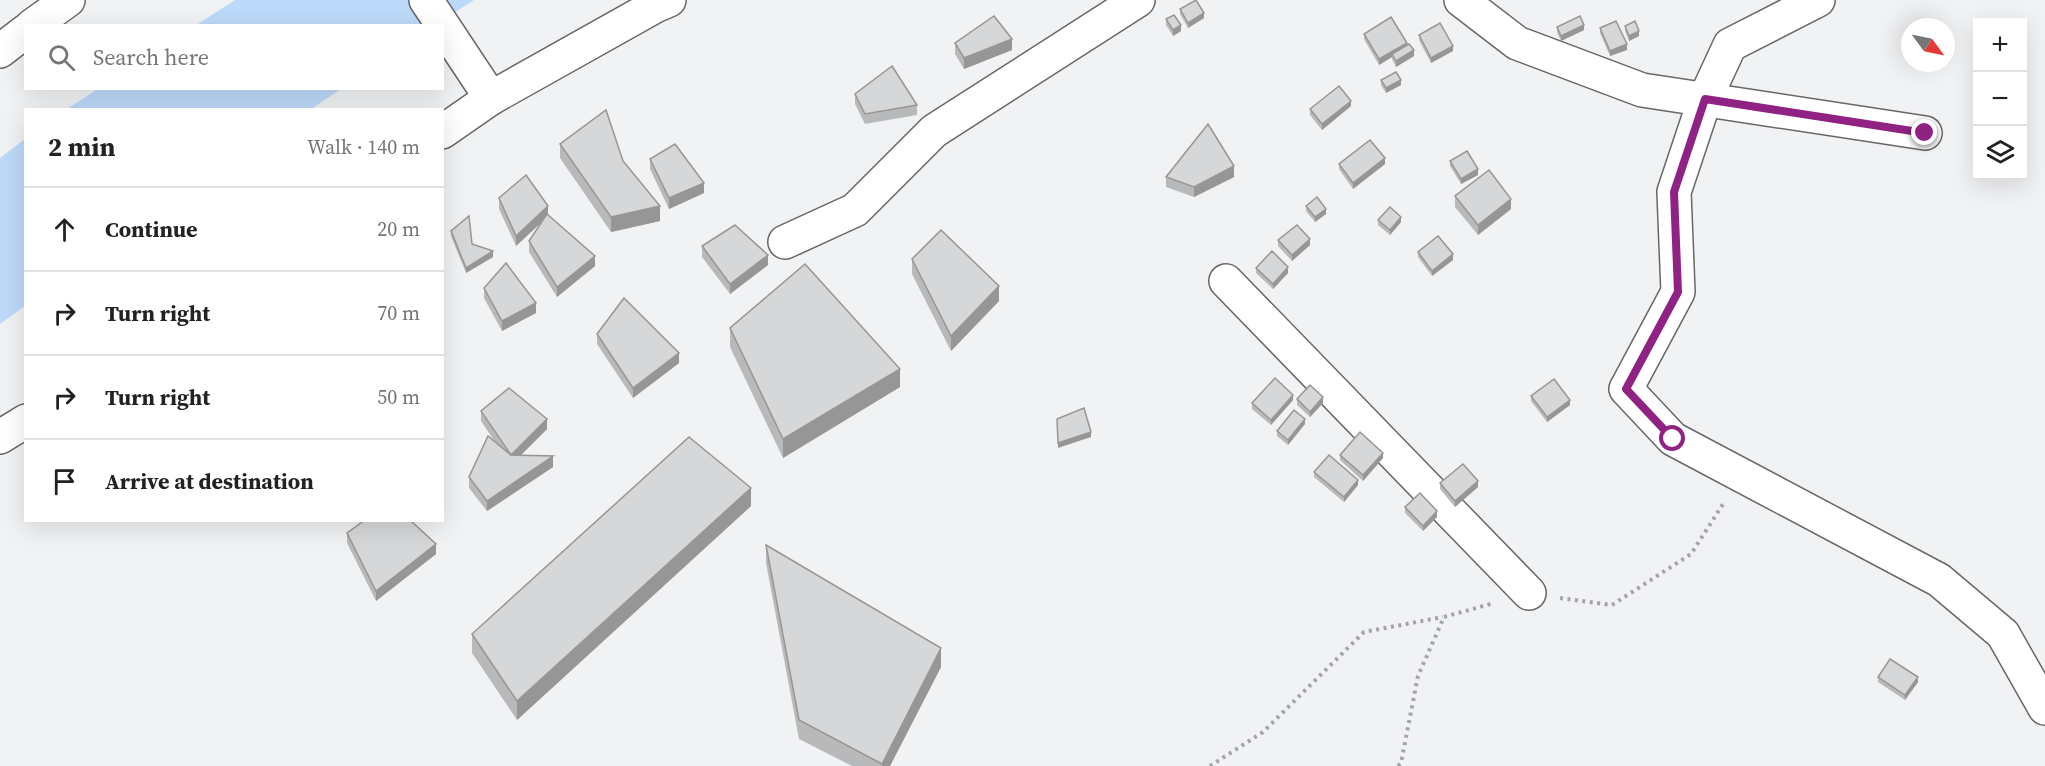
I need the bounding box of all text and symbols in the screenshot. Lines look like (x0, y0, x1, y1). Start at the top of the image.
north arrow (1901, 18, 1955, 72)
map controls (1973, 18, 2027, 180)
button: + (1973, 18, 2027, 72)
search box (24, 24, 444, 90)
icon: search (45, 41, 78, 74)
text: Search here (93, 42, 209, 72)
button: − (1973, 72, 2027, 126)
route end (1911, 119, 1937, 145)
button: layers (1973, 126, 2027, 180)
text: 2 min (48, 129, 115, 165)
text: Walk · 140 m (307, 133, 420, 161)
icon: ahead (48, 213, 81, 246)
text: Continue (105, 214, 198, 244)
text: 20 m (377, 215, 420, 243)
icon: right (48, 297, 81, 330)
text: Turn right (105, 298, 210, 328)
text: 70 m (377, 299, 420, 327)
icon: right (48, 381, 81, 414)
text: Turn right (105, 382, 210, 412)
text: 50 m (377, 383, 420, 411)
route start (1659, 425, 1685, 451)
icon: arrive (48, 465, 81, 498)
text: Arrive at destination (105, 466, 314, 496)

